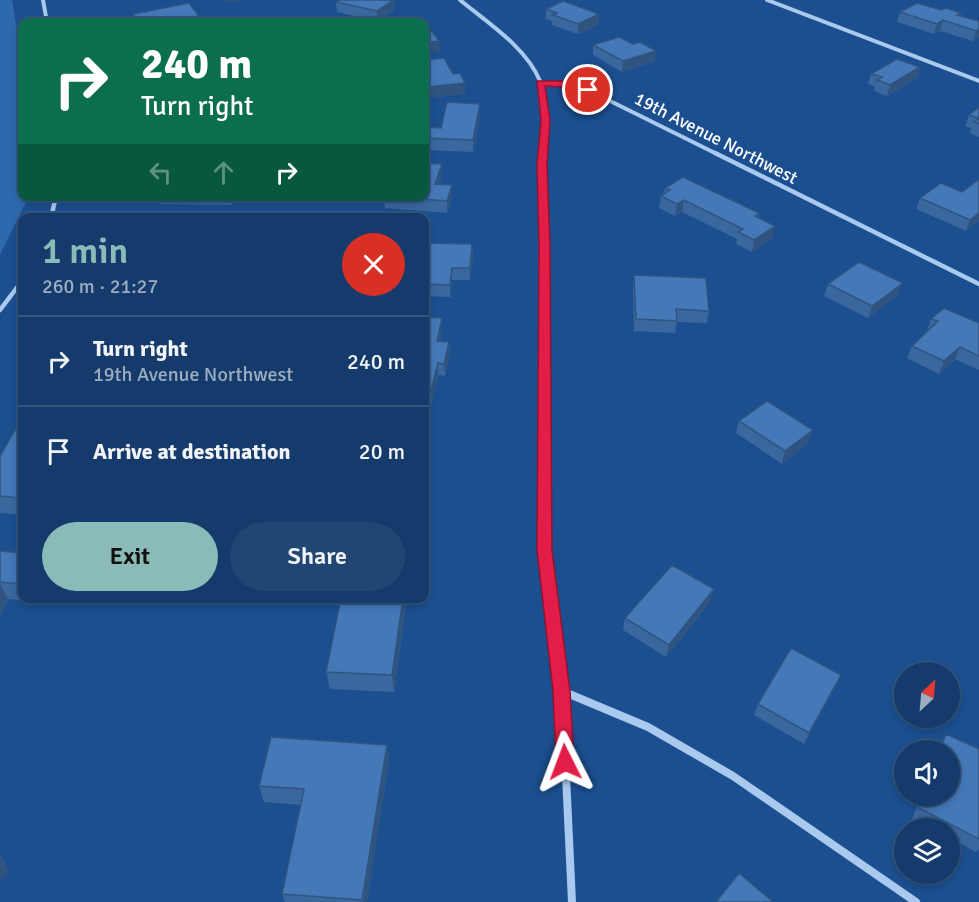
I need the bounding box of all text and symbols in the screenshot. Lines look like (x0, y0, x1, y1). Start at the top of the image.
text: 240 m (141, 39, 252, 90)
icon: right (42, 42, 120, 120)
pin (562, 64, 613, 115)
icon: arrive (571, 73, 604, 106)
street label: 19th Avenue Northwest (631, 87, 801, 189)
text: Turn right (141, 90, 254, 123)
icon: left (144, 156, 177, 189)
icon: ahead (207, 156, 240, 189)
icon: right (270, 156, 303, 189)
text: 1 min (42, 229, 128, 274)
button: close (342, 233, 405, 296)
text: 260 m · 21:27 (42, 274, 158, 299)
text: Turn right (93, 335, 188, 362)
icon: right (42, 345, 75, 378)
text: 240 m (347, 348, 405, 375)
text: 19th Avenue Northwest (93, 362, 293, 387)
icon: arrive (42, 435, 75, 468)
text: Arrive at destination (93, 438, 290, 465)
text: 20 m (359, 438, 405, 465)
button: Exit (42, 522, 218, 591)
button: Share (230, 522, 405, 591)
north arrow (894, 662, 960, 728)
map controls (894, 662, 960, 884)
position arrow (533, 730, 597, 794)
button: sound (894, 740, 960, 806)
button: layers (894, 818, 960, 884)

